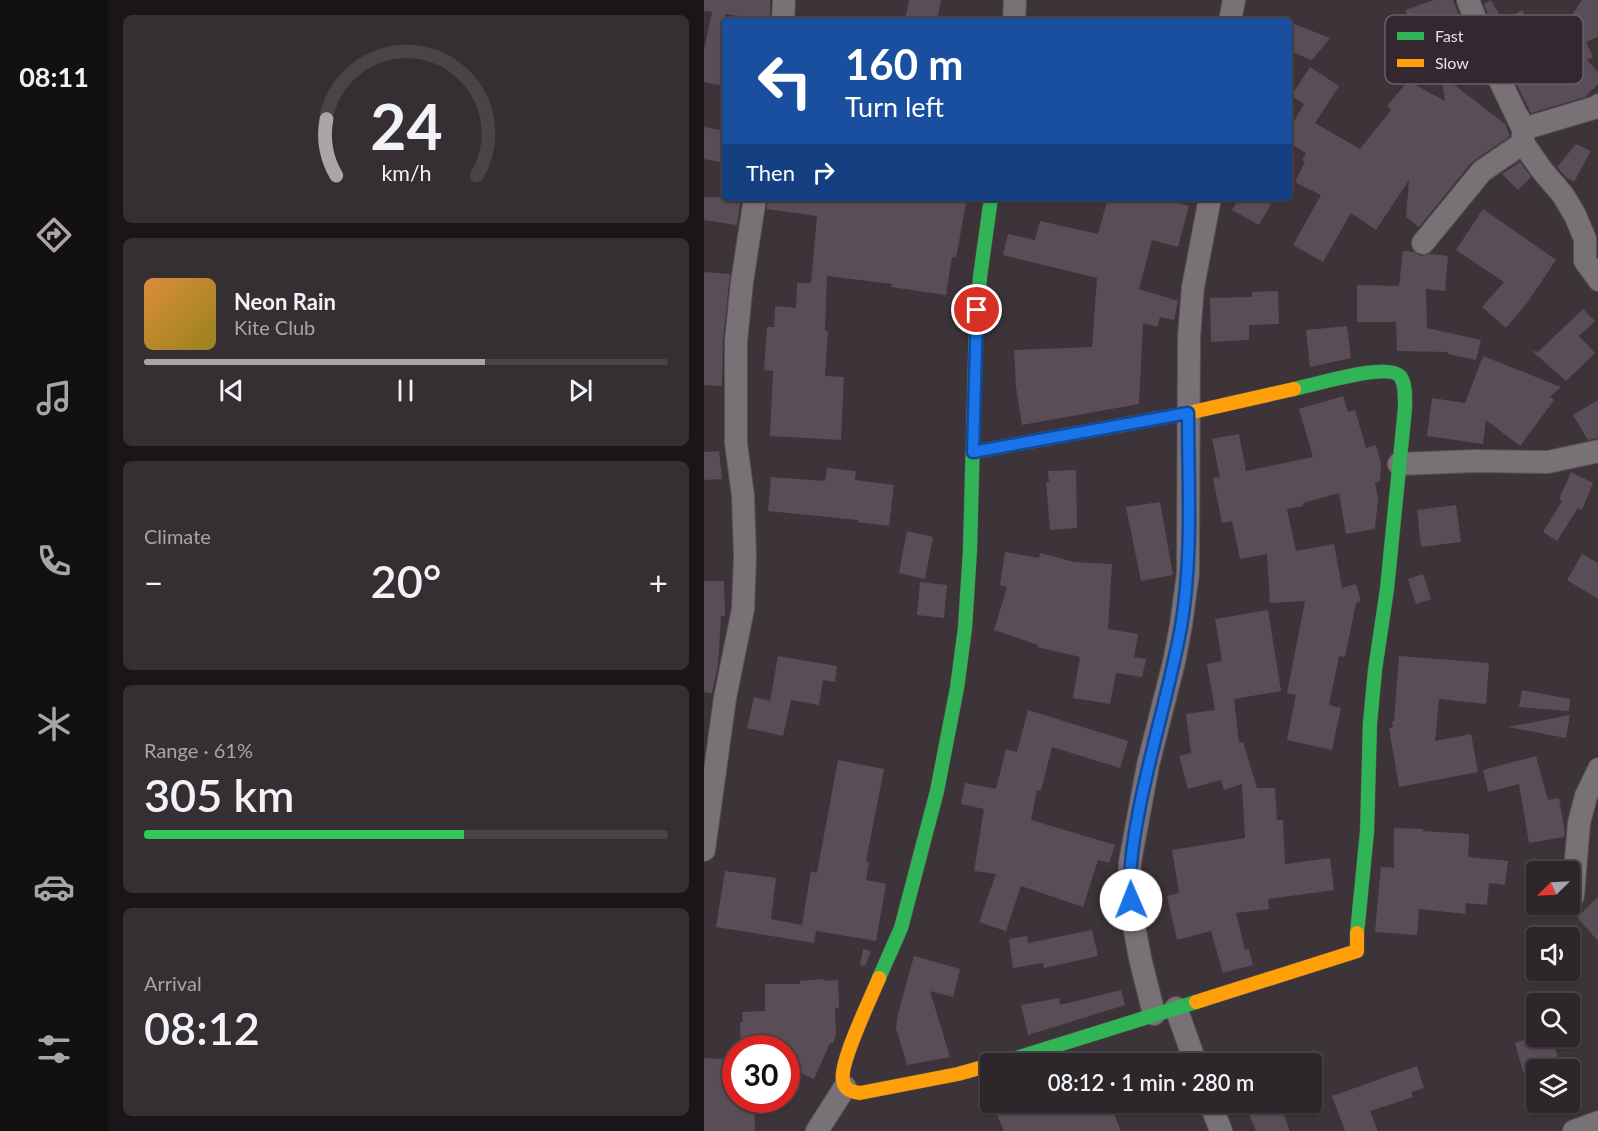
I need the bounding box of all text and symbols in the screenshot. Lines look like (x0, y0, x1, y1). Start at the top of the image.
legend (1385, 15, 1583, 84)
text: Fast (1435, 26, 1464, 45)
text: 160 m (845, 39, 963, 89)
icon: left (746, 42, 824, 120)
text: Slow (1435, 53, 1469, 72)
text: 08:11 (19, 60, 89, 93)
text: 24 (370, 88, 442, 163)
text: Turn left (845, 90, 944, 123)
icon: right (807, 156, 840, 189)
text: Then (746, 159, 795, 186)
text: km/h (381, 160, 431, 186)
icon: directions (33, 214, 75, 256)
pin (951, 284, 1002, 335)
text: Neon Rain (234, 288, 336, 315)
icon: arrive (960, 293, 993, 326)
text: Kite Club (234, 315, 315, 339)
icon: previous (215, 374, 248, 407)
icon: pause (389, 374, 422, 407)
icon: next (564, 374, 597, 407)
icon: music (33, 377, 75, 419)
text: Climate (144, 524, 211, 548)
icon: phone (33, 540, 75, 582)
text: 20° (371, 554, 441, 608)
text: − (144, 562, 163, 602)
text: + (649, 562, 668, 602)
icon: climate (33, 703, 75, 745)
text: Range · 61% (144, 738, 253, 762)
text: 305 km (144, 768, 294, 822)
north arrow (1526, 861, 1580, 915)
map controls (1526, 861, 1580, 1113)
icon: car (33, 866, 75, 908)
position arrow (1099, 868, 1163, 932)
button: sound (1526, 927, 1580, 981)
text: Arrival (144, 971, 202, 995)
button: search (1526, 993, 1580, 1047)
text: 08:12 (144, 1001, 260, 1055)
icon: filters (33, 1028, 75, 1070)
speed limit sign: 30 (722, 1035, 800, 1113)
button: layers (1526, 1059, 1580, 1113)
text: 08:12 · 1 min · 280 m (1048, 1069, 1254, 1096)

